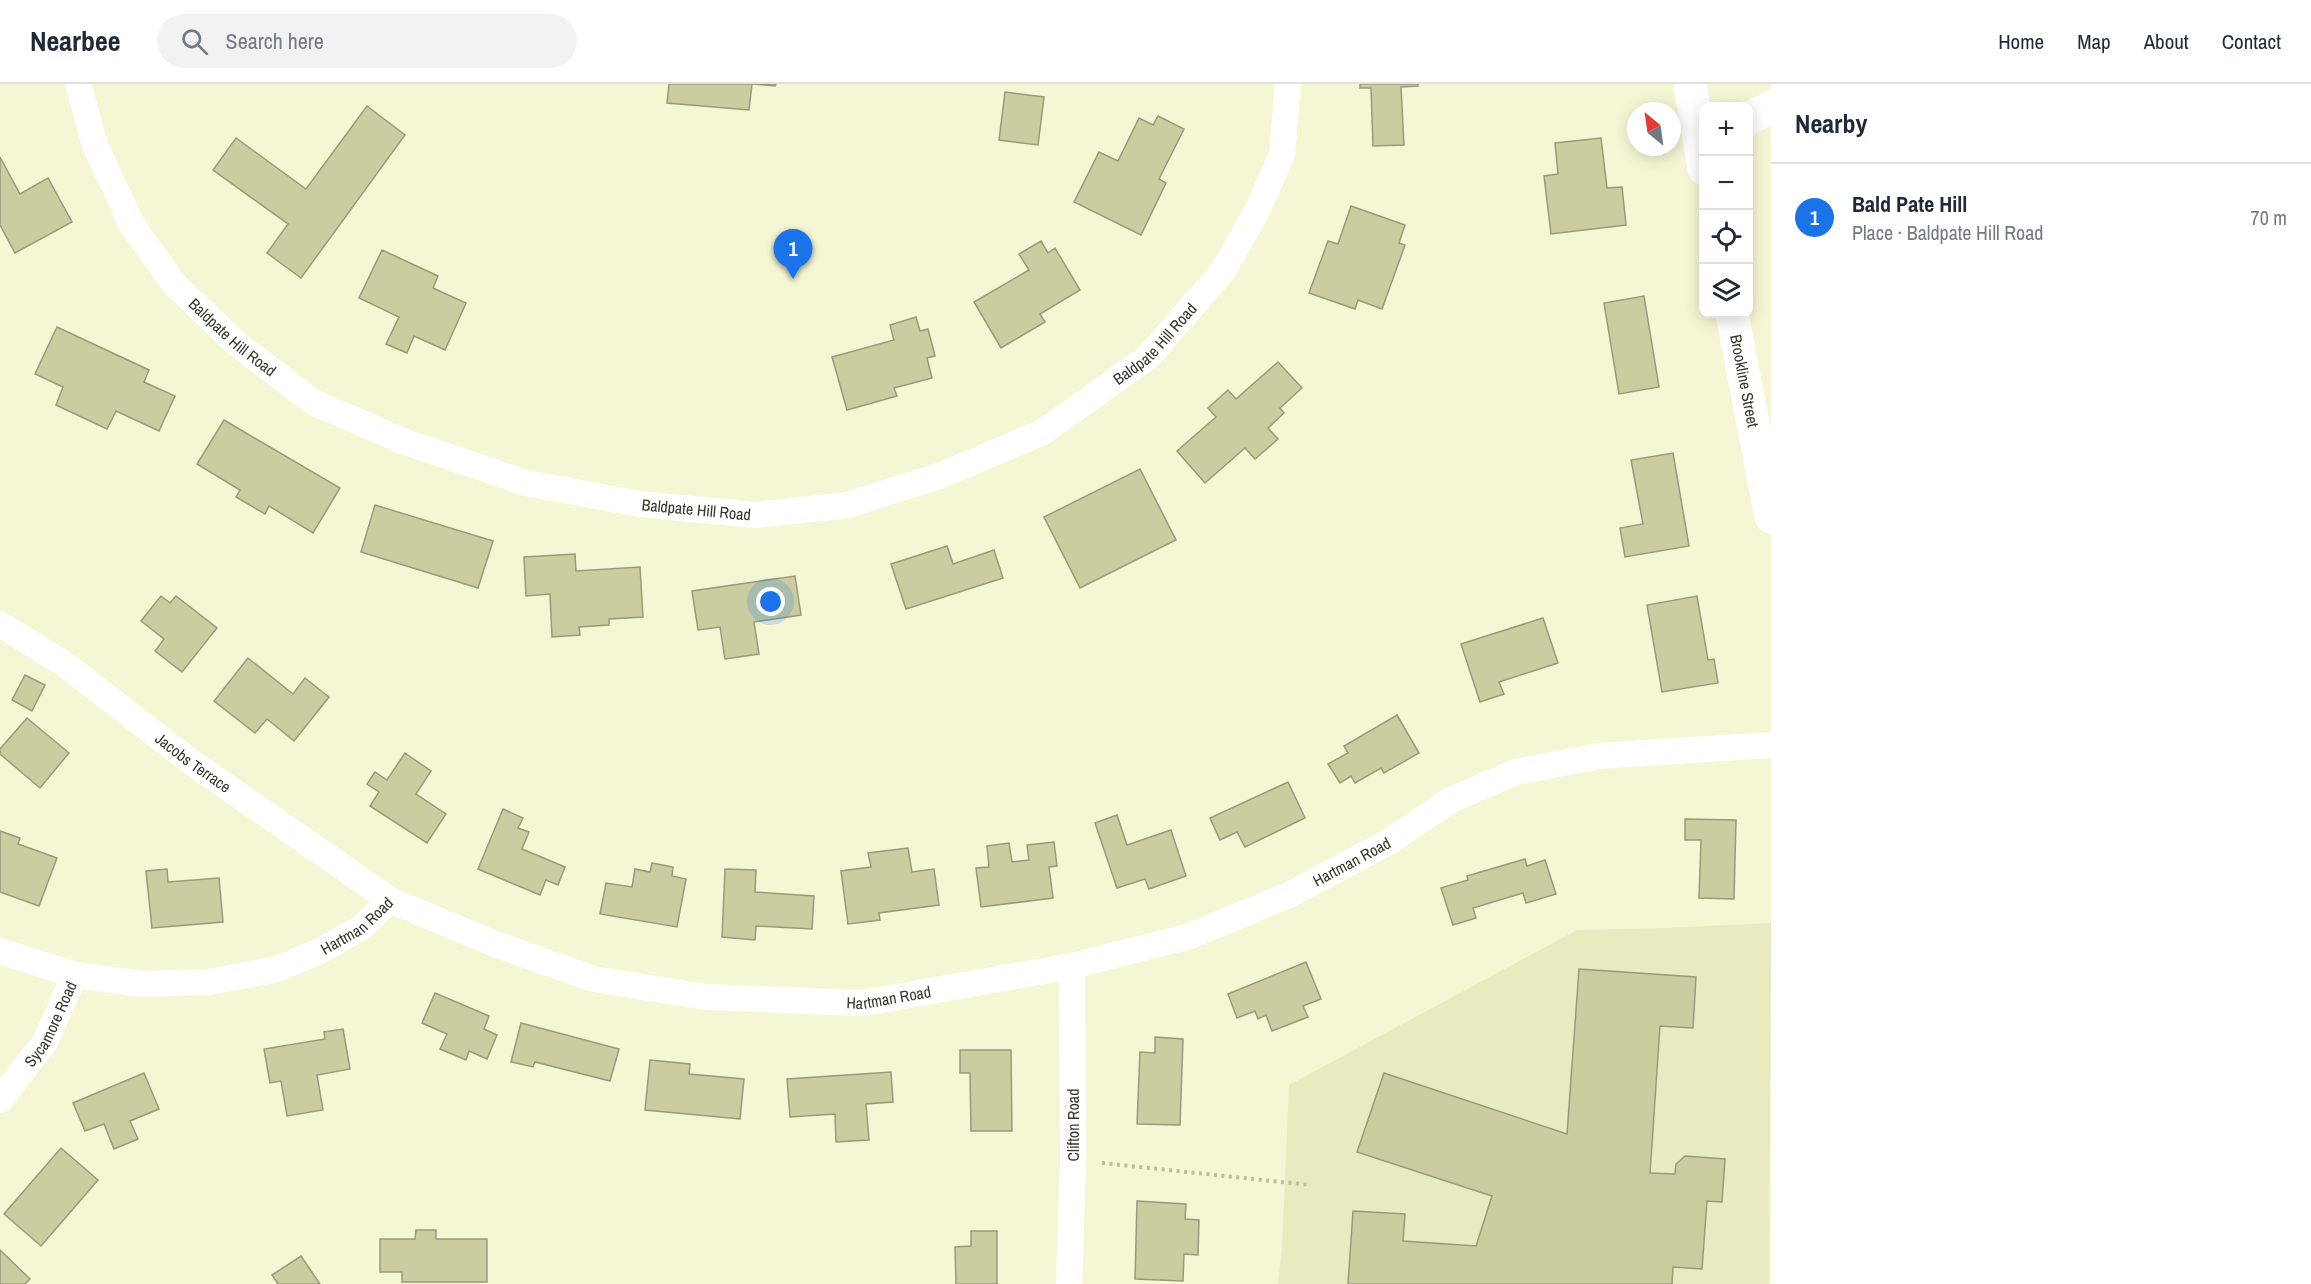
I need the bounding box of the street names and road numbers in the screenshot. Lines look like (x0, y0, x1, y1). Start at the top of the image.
street label: Baldpate Hill Road (184, 293, 281, 381)
street label: Baldpate Hill Road (1108, 298, 1201, 390)
street label: Brookline Street (1725, 332, 1765, 429)
street label: Baldpate Hill Road (641, 493, 752, 526)
street label: Jacobs Terrace (151, 727, 235, 798)
street label: Hartman Road (1309, 832, 1394, 891)
street label: Hartman Road (316, 892, 398, 960)
street label: Sycamore Road (19, 978, 82, 1071)
street label: Hartman Road (846, 980, 933, 1014)
street label: Clifton Road (1062, 1089, 1084, 1161)

